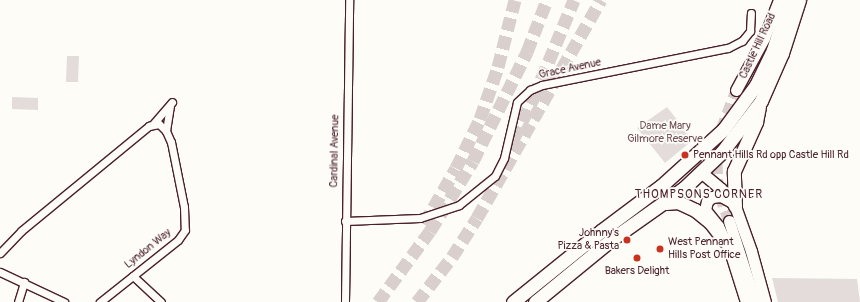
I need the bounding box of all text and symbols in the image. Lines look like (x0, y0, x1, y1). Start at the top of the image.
street label: Castle Hill Road (737, 11, 779, 81)
street label: Grace Avenue (538, 56, 602, 82)
street label: Cardinal Avenue (328, 114, 342, 188)
park label: Dame Mary Gilmore Reserve (627, 120, 703, 146)
place label: Pennant Hills Rd opp Castle Hill Rd (693, 148, 849, 162)
marker: Pennant Hills Rd opp Castle Hill Rd (680, 150, 690, 160)
district label: THOMPSONS CORNER (635, 188, 763, 202)
street label: Lyndon Way (122, 226, 174, 272)
place label: Johnny's Pizza & Pasta (558, 227, 619, 253)
marker: Johnny's Pizza & Pasta (622, 235, 632, 245)
place label: West Pennant Hills Post Office (668, 236, 740, 262)
marker: West Pennant Hills Post Office (655, 244, 665, 254)
marker: Bakers Delight (632, 253, 642, 263)
place label: Bakers Delight (605, 264, 669, 278)

